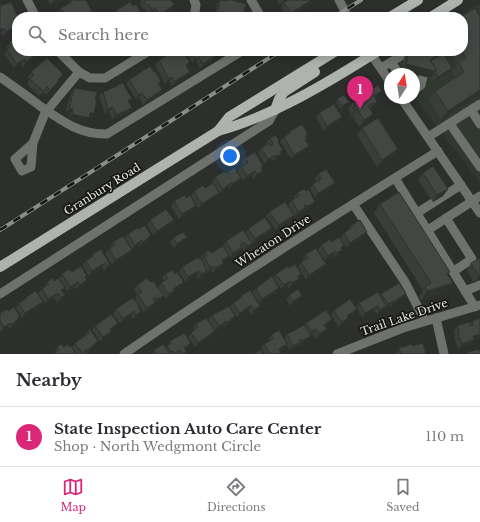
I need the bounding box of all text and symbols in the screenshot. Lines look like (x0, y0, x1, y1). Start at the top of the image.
search box (12, 12, 468, 56)
icon: search (26, 23, 48, 45)
text: Search here (58, 25, 149, 44)
north arrow (384, 68, 420, 104)
pin: 1 (347, 76, 373, 109)
your location (220, 146, 240, 166)
street label: Granbury Road (61, 160, 143, 218)
street label: Wheaton Drive (232, 212, 313, 271)
street label: Trail Lake Drive (359, 296, 449, 338)
text: Nearby (16, 370, 82, 391)
text: State Inspection Auto Care Center (54, 419, 321, 438)
text: 1 (26, 428, 32, 445)
text: 110 m (425, 428, 464, 445)
text: Shop · North Wedgmont Circle (54, 438, 261, 455)
tab: Map (60, 476, 86, 514)
tab: Directions (207, 476, 265, 514)
tab: Saved (386, 476, 420, 514)

